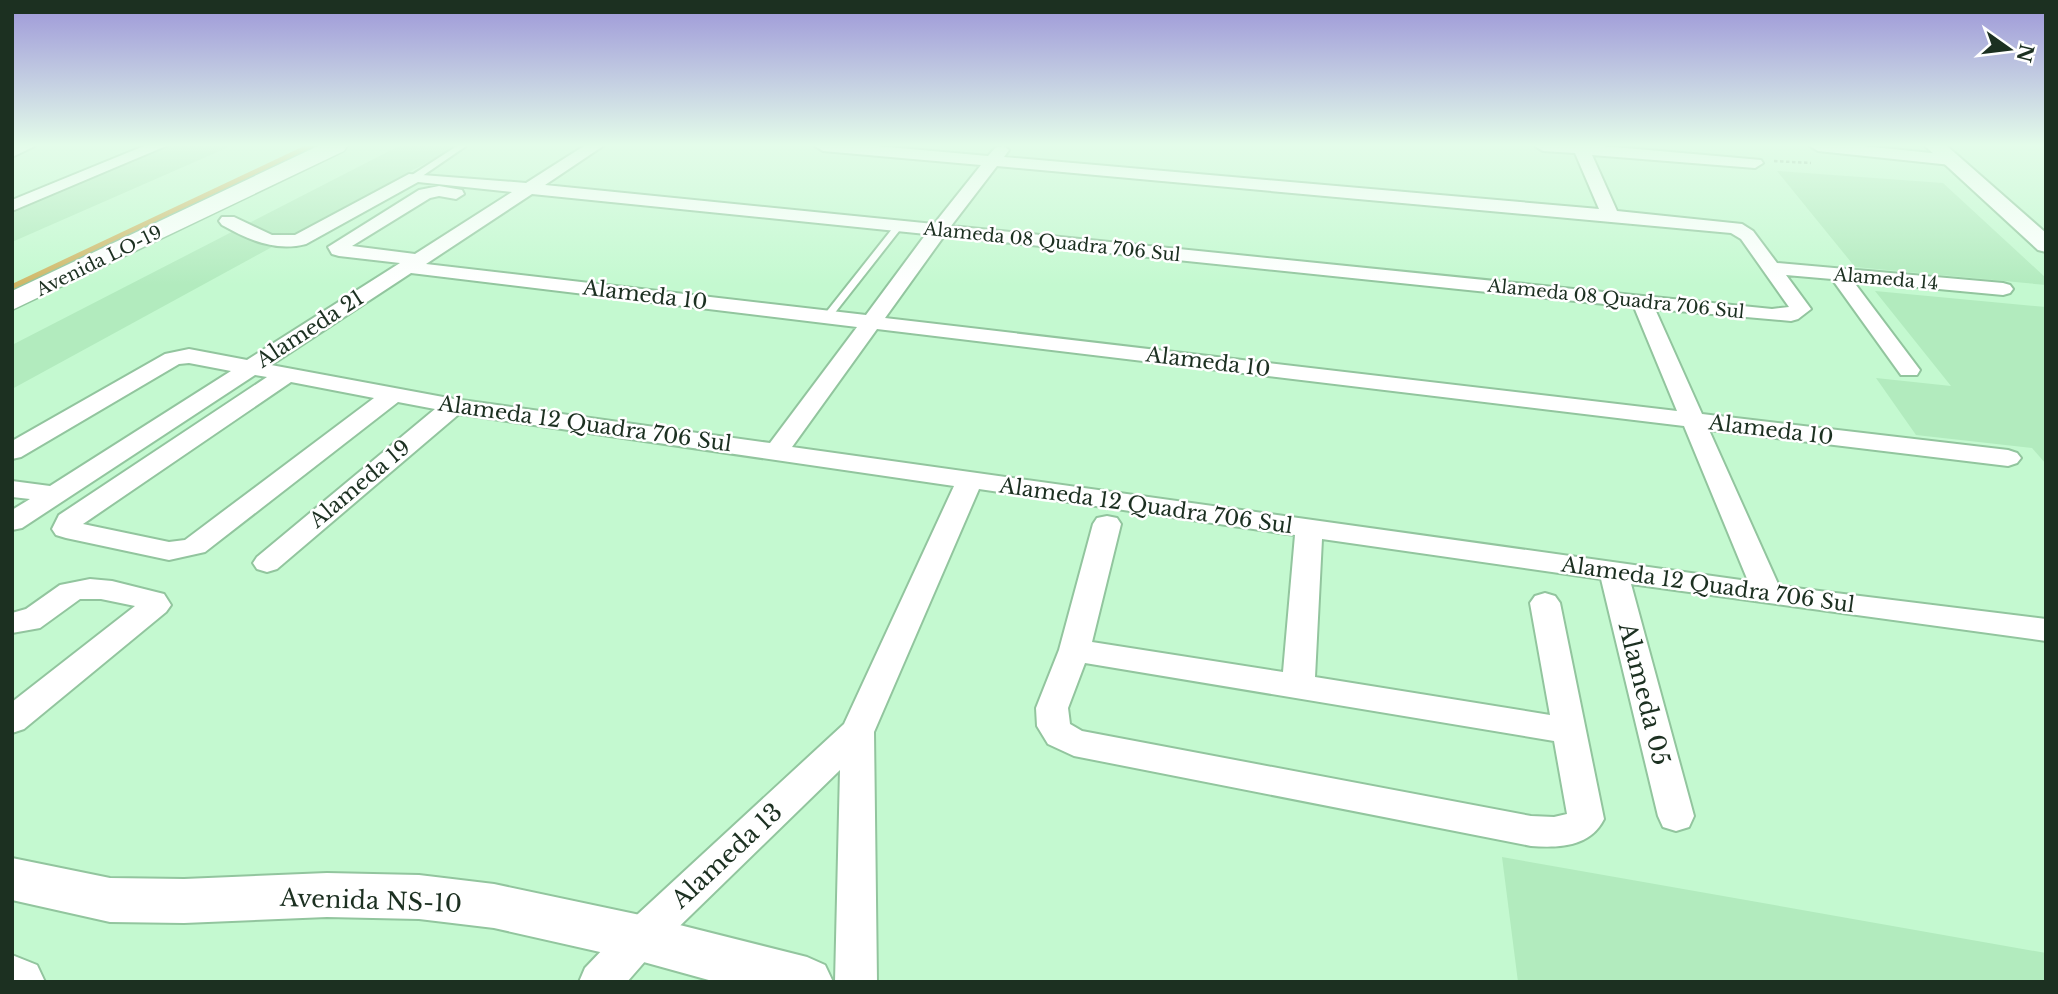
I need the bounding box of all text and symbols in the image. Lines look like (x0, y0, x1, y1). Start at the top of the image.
north arrow (1974, 14, 2044, 84)
text: N (2012, 42, 2038, 65)
street label: Alameda 08 Quadra 706 Sul (921, 217, 1182, 266)
street label: Avenida LO-19 (32, 221, 166, 301)
street label: Alameda 14 (1832, 263, 1939, 295)
street label: Alameda 10 (580, 274, 709, 316)
street label: Alameda 08 Quadra 706 Sul (1485, 274, 1746, 323)
street label: Alameda 21 (250, 285, 369, 374)
street label: Alameda 10 (1143, 341, 1272, 383)
street label: Alameda 12 Quadra 706 Sul (436, 390, 733, 457)
street label: Alameda 10 (1706, 409, 1835, 451)
street label: Alameda 19 (303, 434, 416, 534)
street label: Alameda 12 Quadra 706 Sul (997, 472, 1294, 539)
street label: Alameda 12 Quadra 706 Sul (1559, 551, 1856, 618)
street label: Alameda 05 (1613, 619, 1676, 768)
street label: Alameda 13 (665, 797, 788, 915)
street label: Avenida NS-10 (279, 883, 462, 918)

